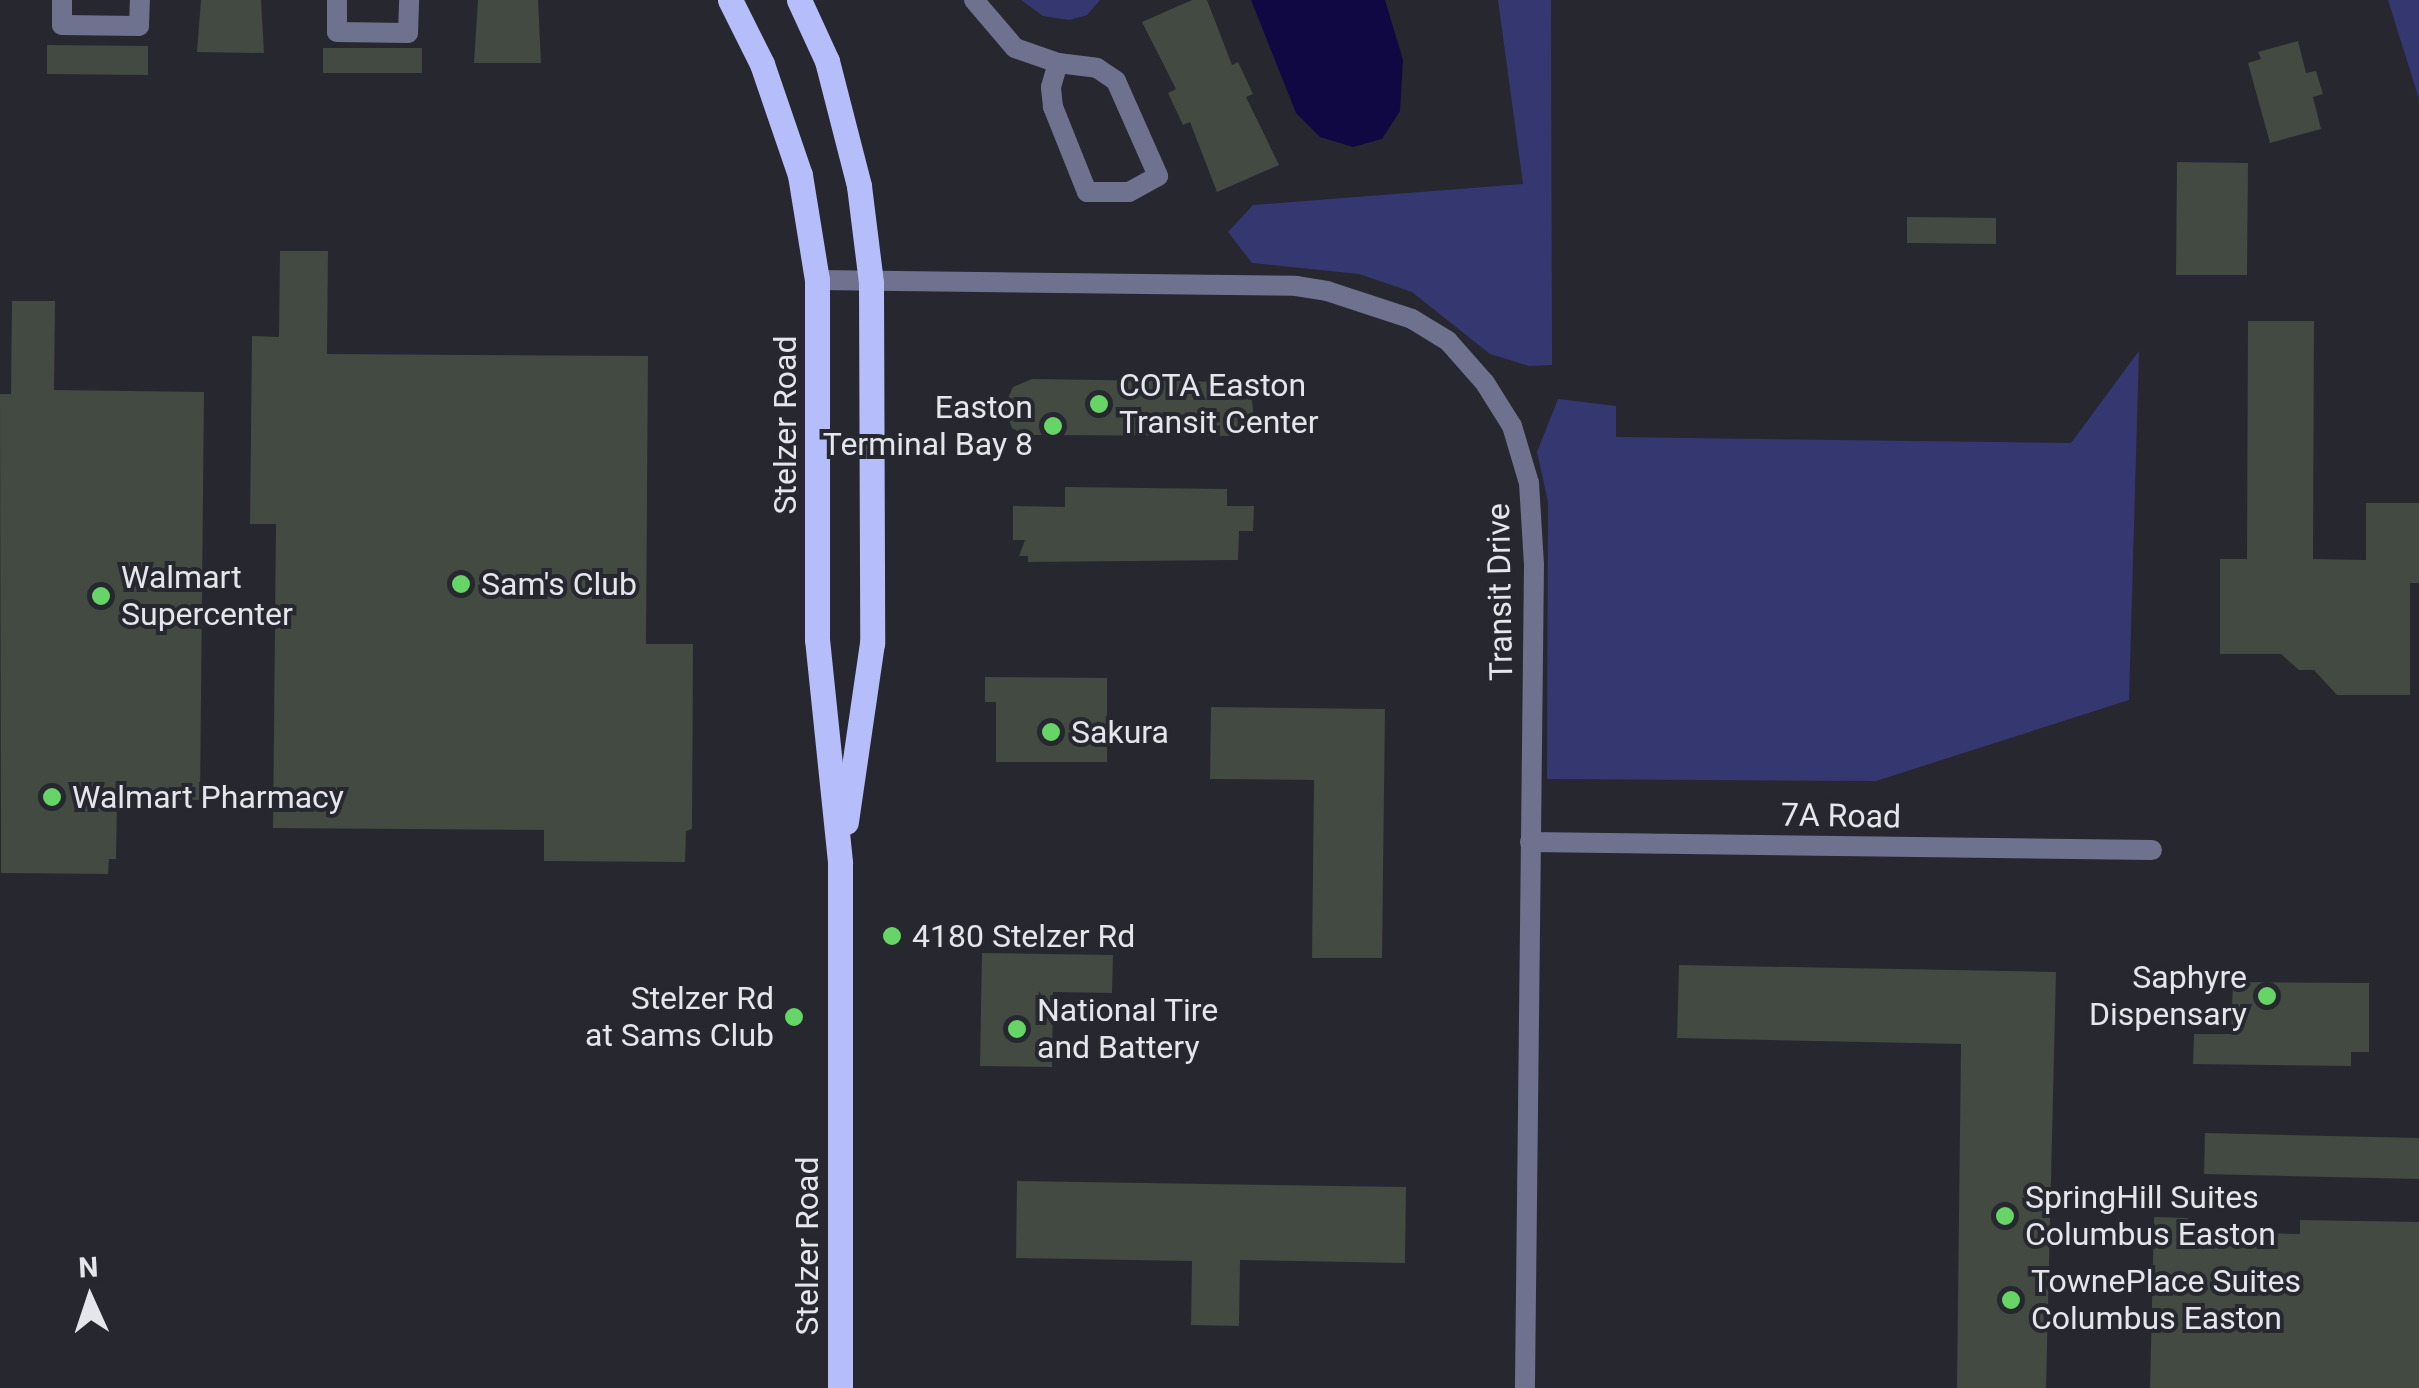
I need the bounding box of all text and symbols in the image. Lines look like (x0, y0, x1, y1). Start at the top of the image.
street label: Stelzer Road (766, 335, 804, 515)
place label: COTA Easton Transit Center (1119, 367, 1319, 442)
place label: Easton Terminal Bay 8 (823, 389, 1033, 464)
marker: COTA Easton Transit Center (1088, 393, 1110, 415)
marker: Easton Terminal Bay 8 (1042, 415, 1064, 437)
street label: Transit Drive (1479, 503, 1521, 681)
place label: Walmart Supercenter (121, 559, 293, 634)
place label: Sam's Club (481, 565, 637, 603)
marker: Sam's Club (450, 573, 472, 595)
marker: Walmart Supercenter (90, 585, 112, 607)
place label: Sakura (1071, 713, 1169, 751)
marker: Sakura (1040, 721, 1062, 743)
place label: Walmart Pharmacy (72, 778, 344, 816)
marker: Walmart Pharmacy (41, 786, 63, 808)
street label: 7A Road (1781, 796, 1901, 836)
place label: 4180 Stelzer Rd (912, 917, 1135, 955)
marker: 4180 Stelzer Rd (881, 925, 903, 947)
place label: Saphyre Dispensary (2089, 959, 2247, 1034)
place label: Stelzer Rd at Sams Club (585, 980, 774, 1055)
marker: Saphyre Dispensary (2256, 985, 2278, 1007)
place label: National Tire and Battery (1037, 992, 1219, 1067)
marker: Stelzer Rd at Sams Club (783, 1006, 805, 1028)
marker: National Tire and Battery (1006, 1018, 1028, 1040)
street label: Stelzer Road (788, 1156, 826, 1336)
place label: SpringHill Suites Columbus Easton (2025, 1179, 2276, 1254)
marker: SpringHill Suites Columbus Easton (1994, 1205, 2016, 1227)
north arrow (40, 1248, 140, 1348)
text: N (78, 1251, 99, 1285)
place label: TownePlace Suites Columbus Easton (2031, 1263, 2301, 1338)
marker: TownePlace Suites Columbus Easton (2000, 1289, 2022, 1311)

